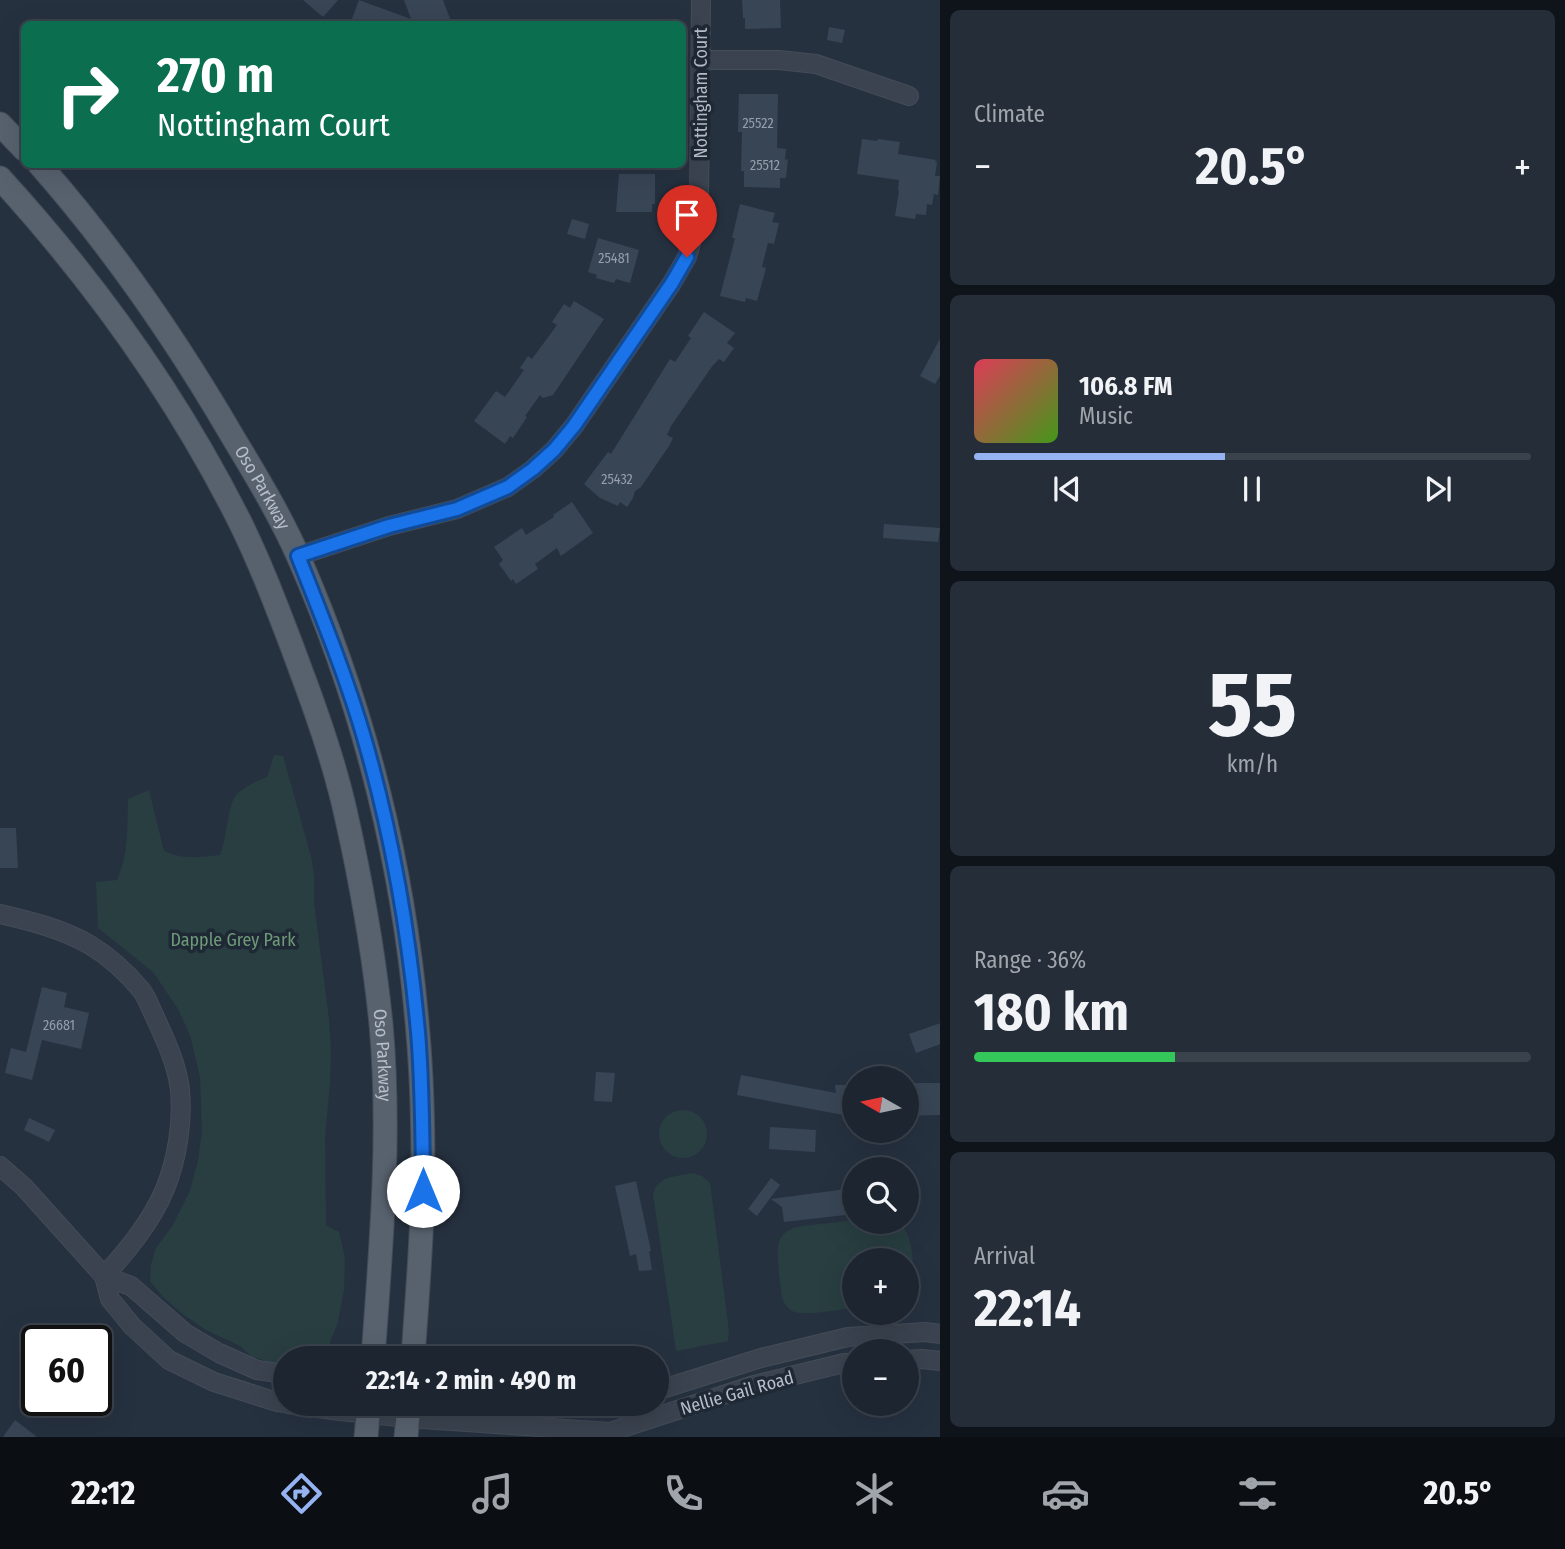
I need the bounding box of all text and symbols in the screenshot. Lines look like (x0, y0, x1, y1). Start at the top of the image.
street label: Nottingham Court (690, 27, 712, 158)
text: 270 m (157, 46, 274, 105)
icon: right (42, 49, 133, 140)
text: Climate (974, 100, 1045, 128)
text: Nottingham Court (157, 106, 390, 144)
house number: 25522 (742, 115, 774, 132)
text: 20.5° (1195, 135, 1310, 198)
text: − (974, 144, 991, 190)
text: + (1514, 144, 1531, 190)
house number: 25512 (750, 157, 780, 174)
pin (657, 185, 717, 257)
icon: arrive (668, 196, 706, 234)
house number: 25481 (598, 250, 630, 267)
text: 106.8 FM (1079, 371, 1172, 402)
text: Music (1079, 402, 1133, 430)
street label: Oso Parkway (230, 442, 295, 533)
icon: previous (1048, 470, 1086, 508)
icon: pause (1233, 470, 1271, 508)
icon: next (1419, 470, 1457, 508)
house number: 25432 (601, 471, 633, 488)
text: 55 (1208, 650, 1297, 759)
text: km/h (1227, 750, 1278, 778)
park label: Dapple Grey Park (170, 929, 296, 951)
text: Range · 36% (974, 946, 1086, 974)
text: 180 km (974, 981, 1129, 1044)
street label: Oso Parkway (368, 1008, 396, 1102)
house number: 26681 (43, 1017, 75, 1034)
north arrow (842, 1066, 919, 1143)
map controls (842, 1066, 919, 1416)
position arrow (386, 1154, 460, 1228)
button: search (842, 1157, 919, 1234)
text: Arrival (974, 1242, 1035, 1270)
button: + (842, 1248, 919, 1325)
text: 22:14 (974, 1277, 1081, 1340)
speed limit sign: 60 (21, 1325, 112, 1416)
button: − (842, 1339, 919, 1416)
text: 22:14 · 2 min · 490 m (366, 1365, 576, 1396)
street label: Nellie Gail Road (678, 1366, 796, 1420)
icon: directions (277, 1469, 326, 1518)
icon: music (468, 1469, 517, 1518)
icon: phone (659, 1469, 708, 1518)
icon: climate (850, 1469, 899, 1518)
icon: car (1041, 1469, 1090, 1518)
icon: filters (1233, 1469, 1282, 1518)
text: 22:12 (71, 1474, 135, 1512)
text: 20.5° (1424, 1474, 1494, 1512)

